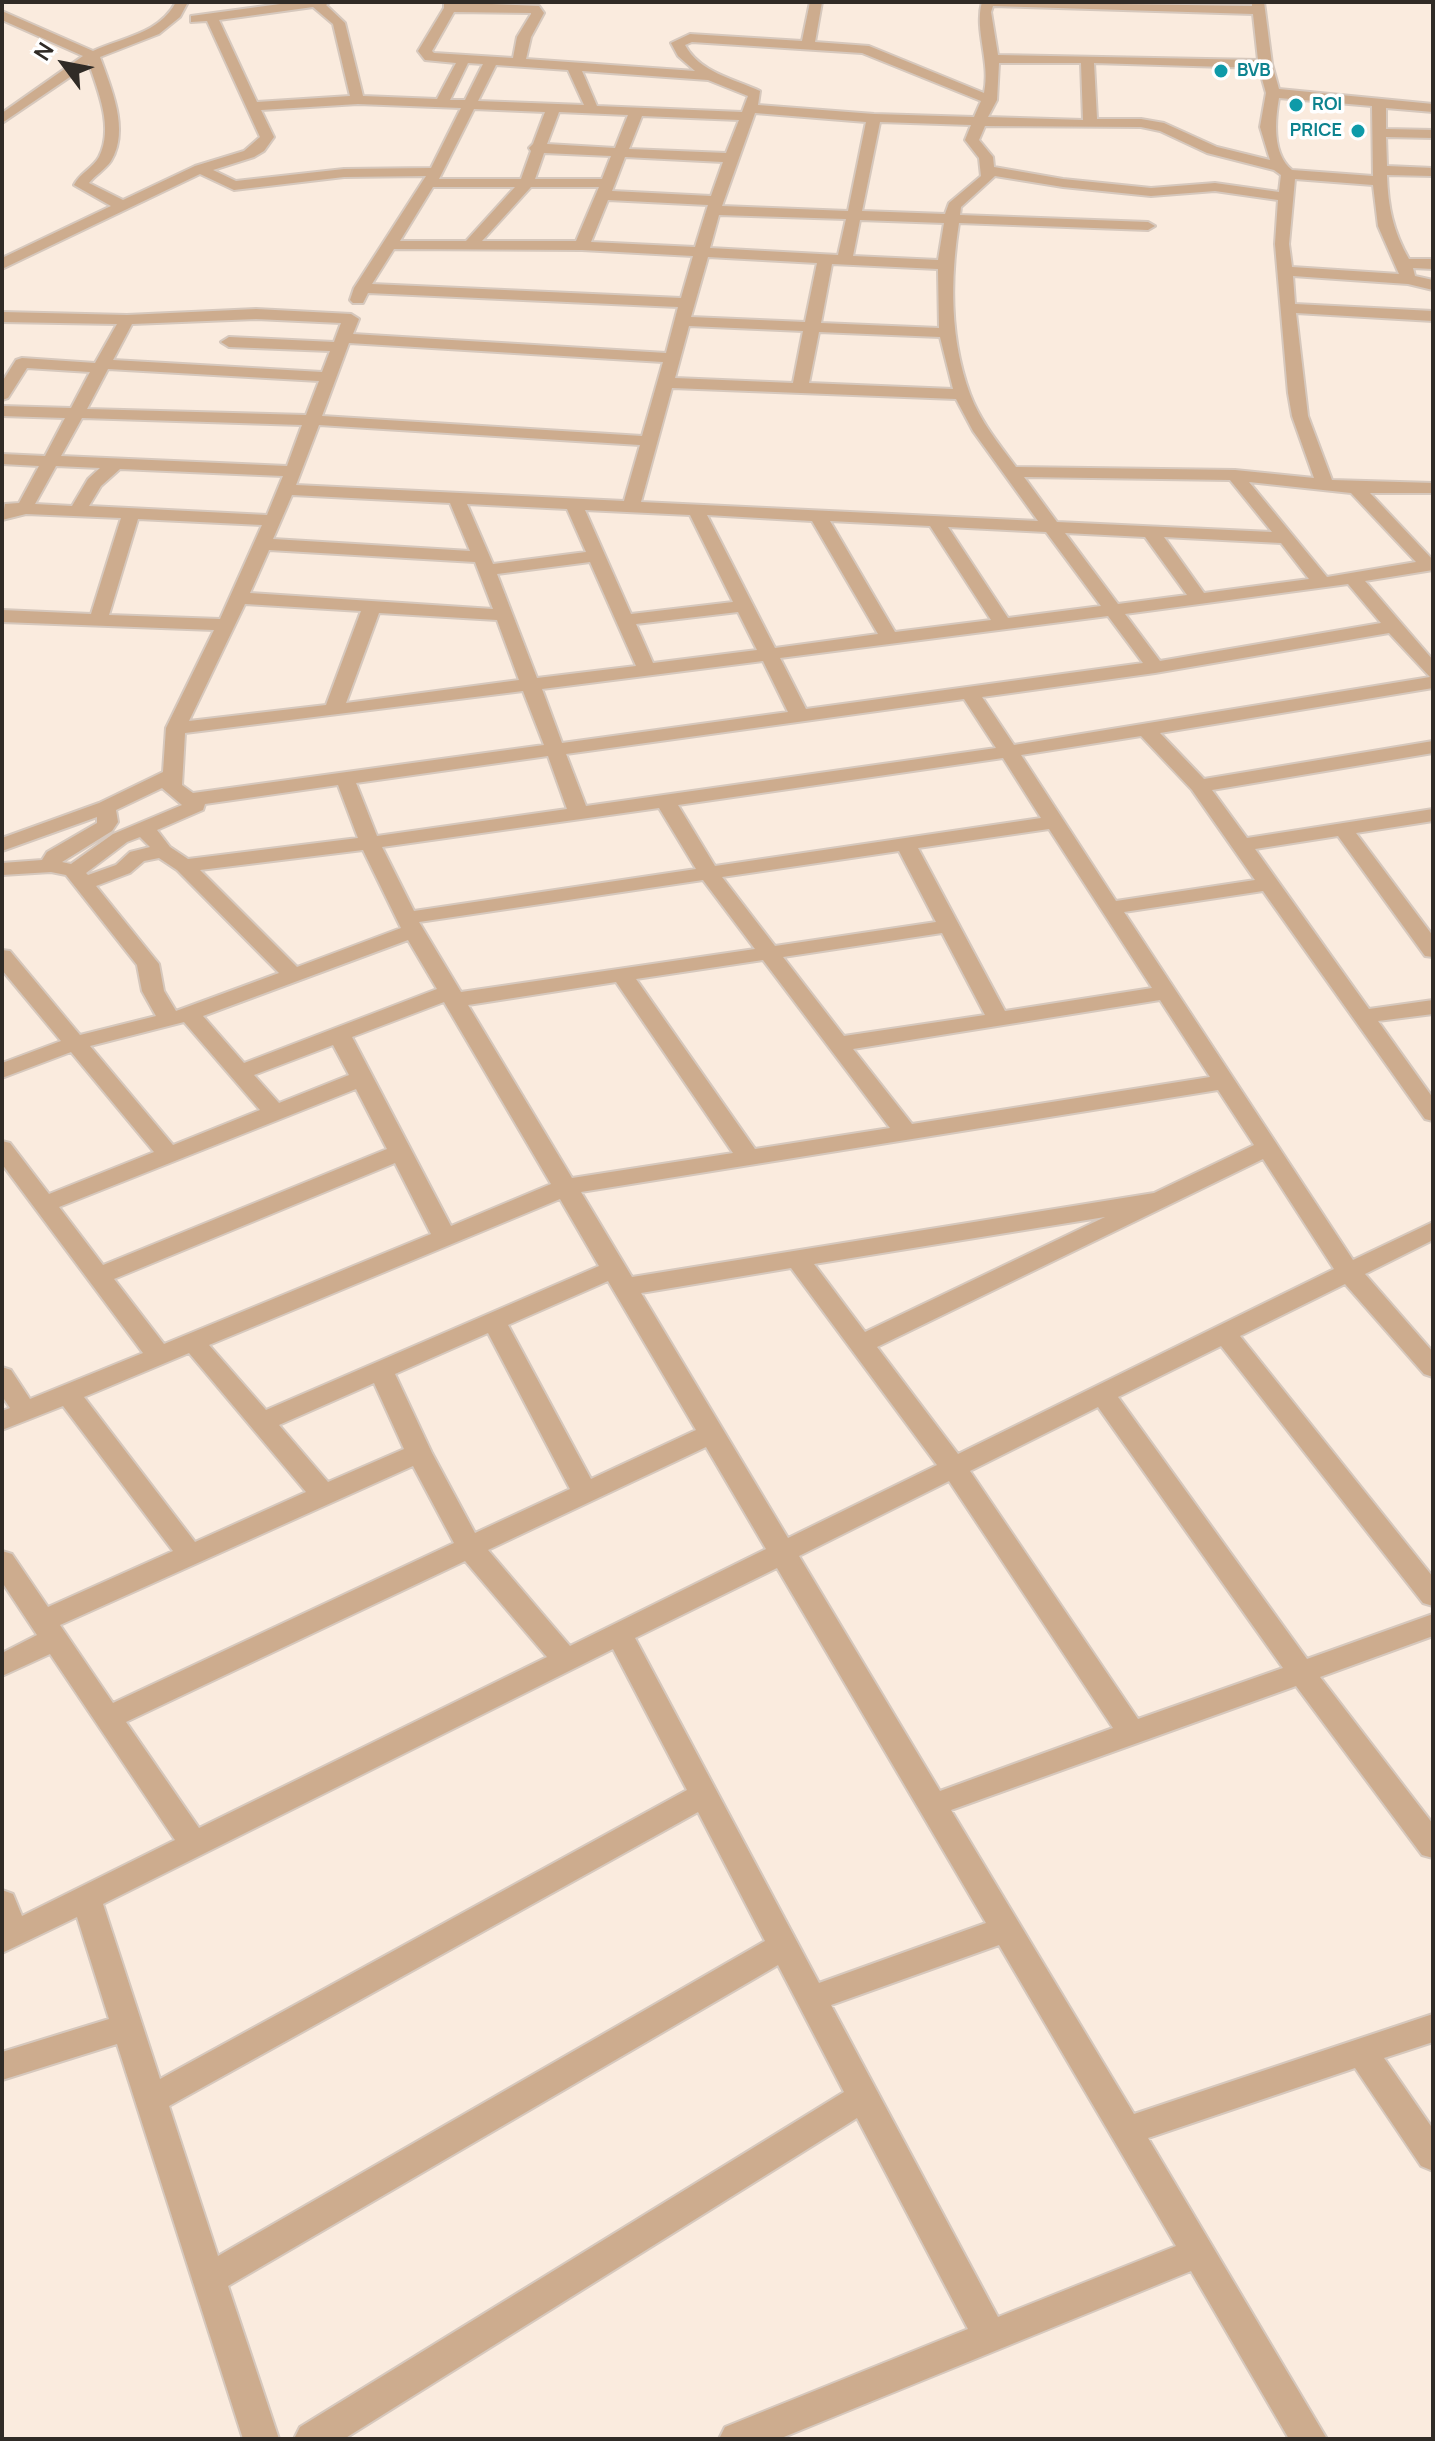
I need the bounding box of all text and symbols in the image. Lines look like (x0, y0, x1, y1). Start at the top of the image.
north arrow (24, 24, 104, 104)
text: N (27, 37, 61, 66)
place label: BVB (1237, 60, 1271, 82)
marker: BVB (1212, 62, 1230, 80)
place label: ROI (1312, 94, 1342, 116)
marker: ROI (1287, 96, 1305, 114)
place label: PRICE (1290, 120, 1342, 142)
marker: PRICE (1349, 122, 1367, 140)

